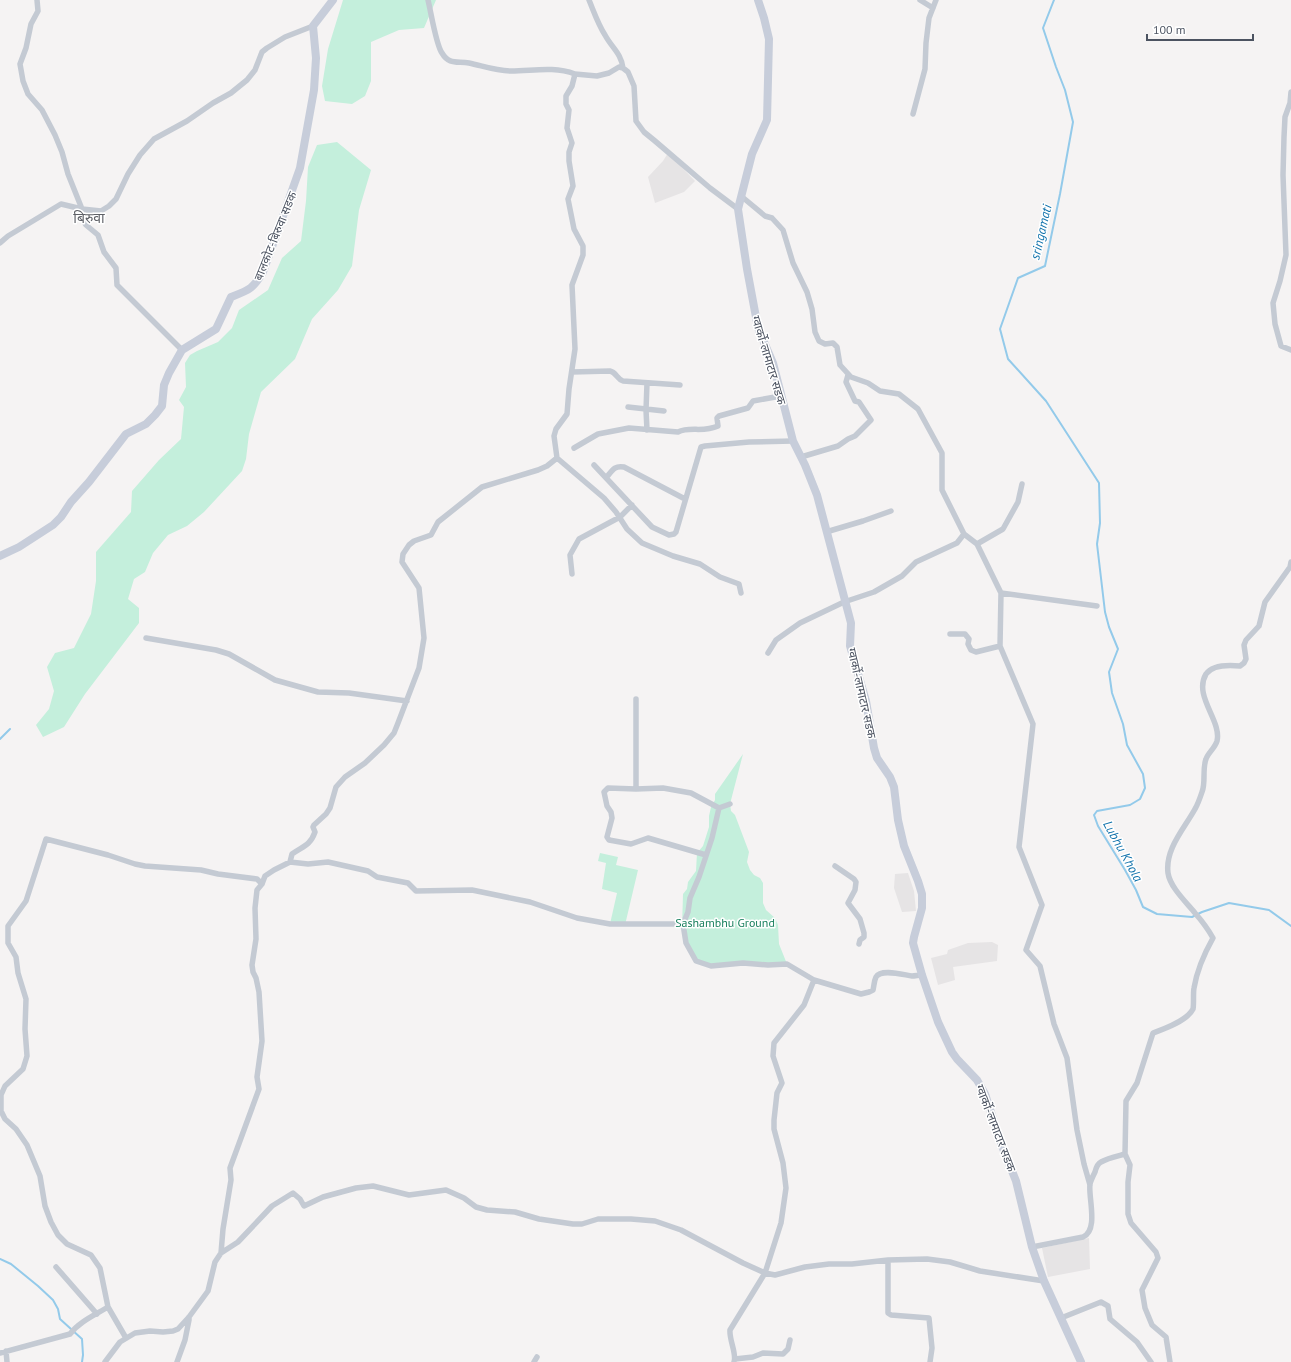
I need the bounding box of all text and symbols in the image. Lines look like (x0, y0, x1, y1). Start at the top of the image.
scale bar (1147, 16, 1253, 42)
text: 100 m (1153, 22, 1186, 37)
street label: बालकोट-बिरुवा सडक (250, 189, 300, 283)
water label: sringamati (1026, 202, 1056, 261)
district label: बिरुवा (73, 209, 105, 227)
street label: ग्वार्को-लामाटार सडक (748, 314, 790, 407)
street label: ग्वार्को-लामाटार सडक (844, 646, 880, 740)
water label: Lubhu Khola (1099, 817, 1147, 885)
park label: Sashambhu Ground (675, 915, 775, 930)
street label: ग्वार्को-लामाटार सडक (972, 1082, 1020, 1175)

